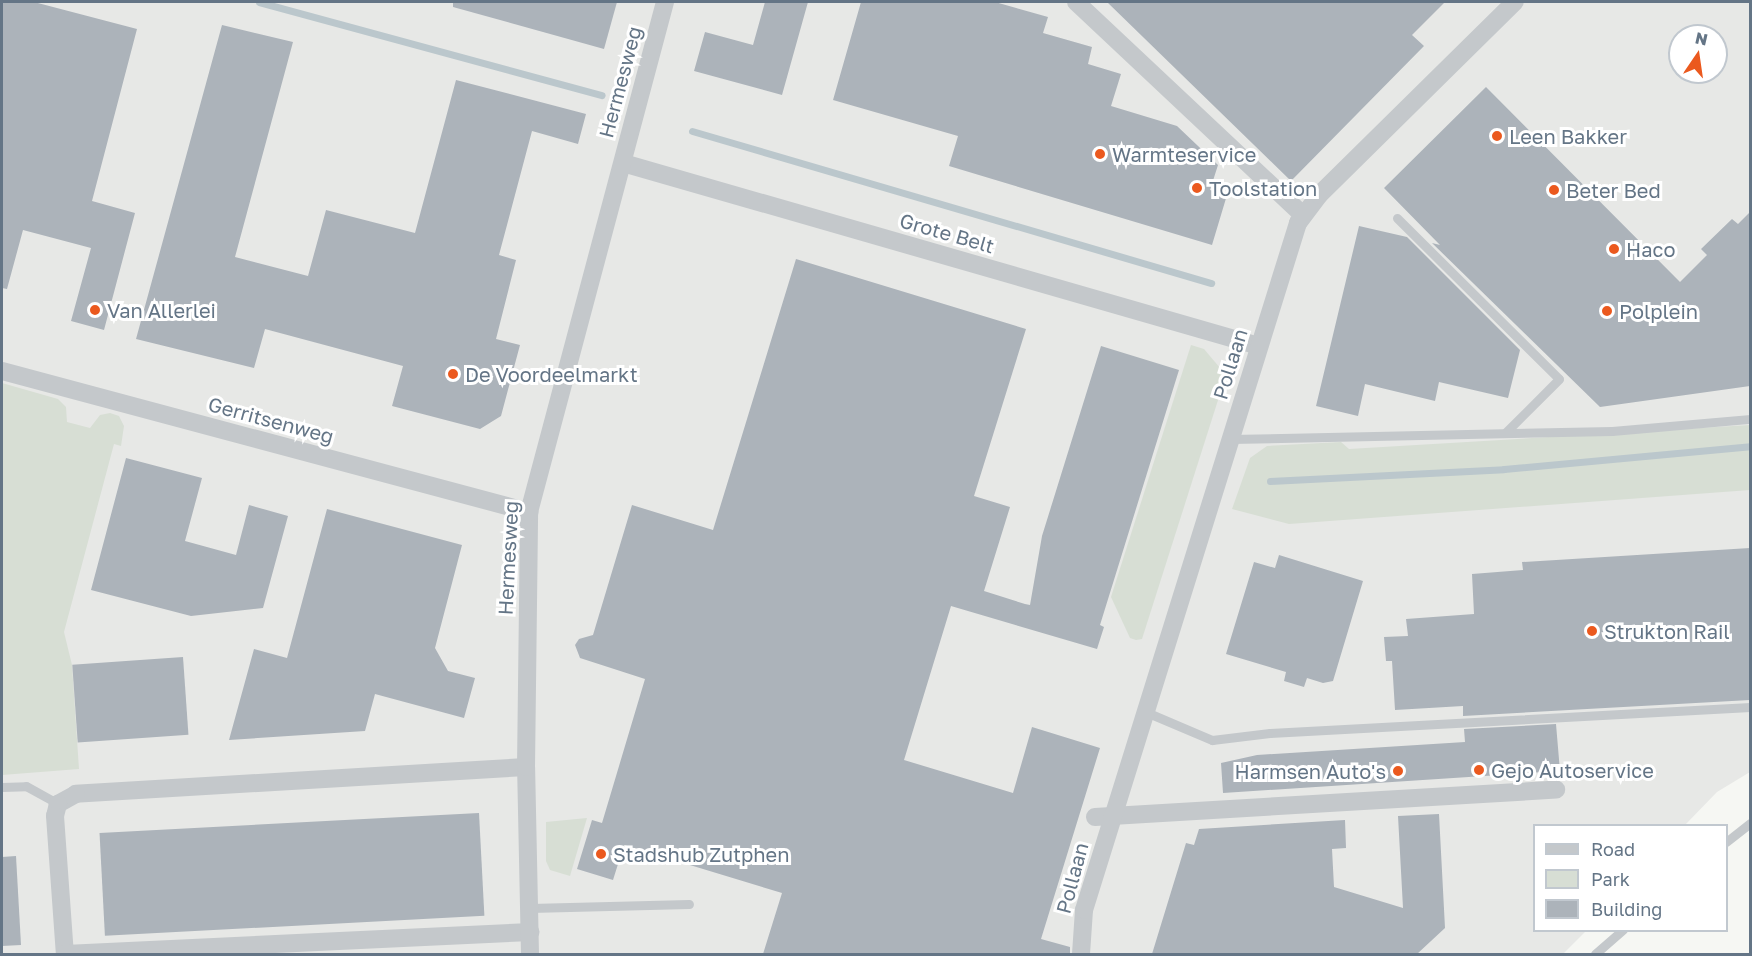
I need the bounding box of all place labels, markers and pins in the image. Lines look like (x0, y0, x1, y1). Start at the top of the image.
place label: Leen Bakker (1509, 124, 1627, 148)
marker: Leen Bakker (1490, 129, 1504, 143)
place label: Warmteservice (1112, 142, 1256, 166)
marker: Warmteservice (1093, 147, 1107, 161)
place label: Toolstation (1209, 176, 1317, 200)
place label: Beter Bed (1566, 178, 1661, 202)
marker: Toolstation (1190, 181, 1204, 195)
marker: Beter Bed (1547, 183, 1561, 197)
place label: Haco (1626, 237, 1675, 261)
marker: Haco (1607, 242, 1621, 256)
place label: Van Allerlei (107, 298, 216, 322)
place label: Polplein (1619, 299, 1698, 323)
marker: Van Allerlei (88, 303, 102, 317)
marker: Polplein (1600, 304, 1614, 318)
place label: De Voordeelmarkt (465, 362, 638, 386)
marker: De Voordeelmarkt (446, 367, 460, 381)
place label: Strukton Rail (1604, 619, 1730, 643)
marker: Strukton Rail (1585, 624, 1599, 638)
place label: Gejo Autoservice (1491, 758, 1654, 782)
place label: Harmsen Auto's (1235, 759, 1386, 783)
marker: Gejo Autoservice (1472, 763, 1486, 777)
marker: Harmsen Auto's (1391, 764, 1405, 778)
place label: Stadshub Zutphen (613, 842, 789, 866)
marker: Stadshub Zutphen (594, 847, 608, 861)

